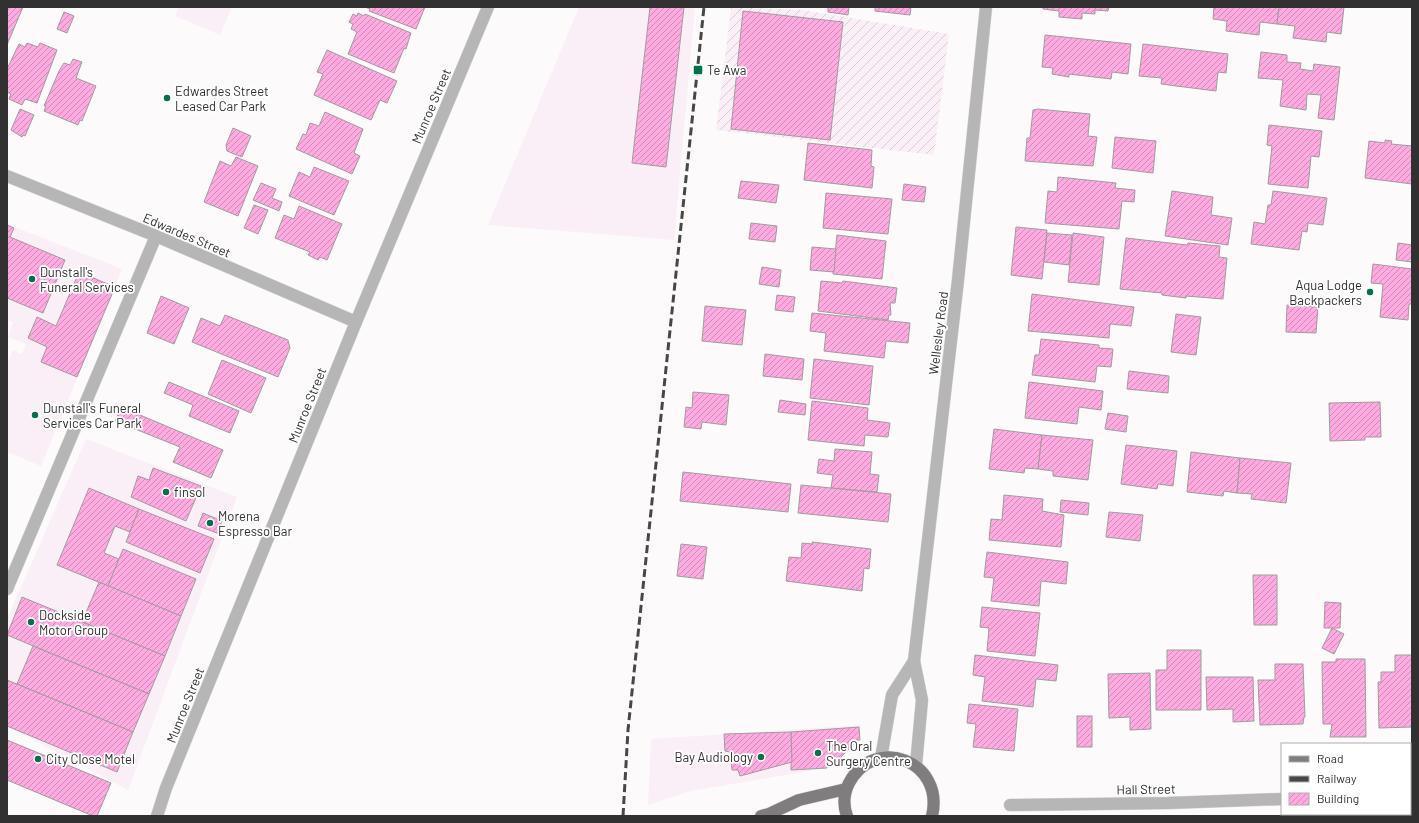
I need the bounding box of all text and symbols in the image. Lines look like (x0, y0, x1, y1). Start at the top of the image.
place label: Te Awa (707, 62, 746, 78)
marker: Te Awa (692, 64, 704, 76)
street label: Munroe Street (408, 66, 454, 146)
place label: Edwardes Street Leased Car Park (175, 83, 269, 114)
marker: Edwardes Street Leased Car Park (162, 93, 172, 103)
street label: Edwardes Street (141, 209, 233, 261)
place label: Dunstall's Funeral Services (40, 264, 134, 295)
marker: Dunstall's Funeral Services (27, 274, 37, 284)
place label: Aqua Lodge Backpackers (1289, 277, 1362, 308)
marker: Aqua Lodge Backpackers (1365, 287, 1375, 297)
street label: Wellesley Road (925, 290, 951, 376)
street label: Munroe Street (285, 365, 329, 445)
place label: Dunstall's Funeral Services Car Park (43, 400, 142, 431)
marker: Dunstall's Funeral Services Car Park (30, 410, 40, 420)
place label: finsol (174, 484, 205, 500)
marker: finsol (161, 487, 171, 497)
place label: Morena Espresso Bar (218, 508, 292, 539)
marker: Morena Espresso Bar (205, 518, 215, 528)
place label: Dockside Motor Group (39, 607, 108, 638)
marker: Dockside Motor Group (26, 617, 36, 627)
street label: Munroe Street (163, 665, 207, 745)
place label: The Oral Surgery Centre (826, 738, 911, 769)
legend (1281, 743, 1411, 815)
marker: The Oral Surgery Centre (813, 748, 823, 758)
place label: Bay Audiology (674, 749, 753, 765)
place label: City Close Motel (46, 751, 135, 767)
text: Road (1317, 751, 1344, 765)
marker: Bay Audiology (756, 752, 766, 762)
marker: City Close Motel (33, 754, 43, 764)
text: Railway (1317, 771, 1357, 785)
street label: Hall Street (1116, 780, 1176, 798)
text: Building (1317, 791, 1359, 805)

